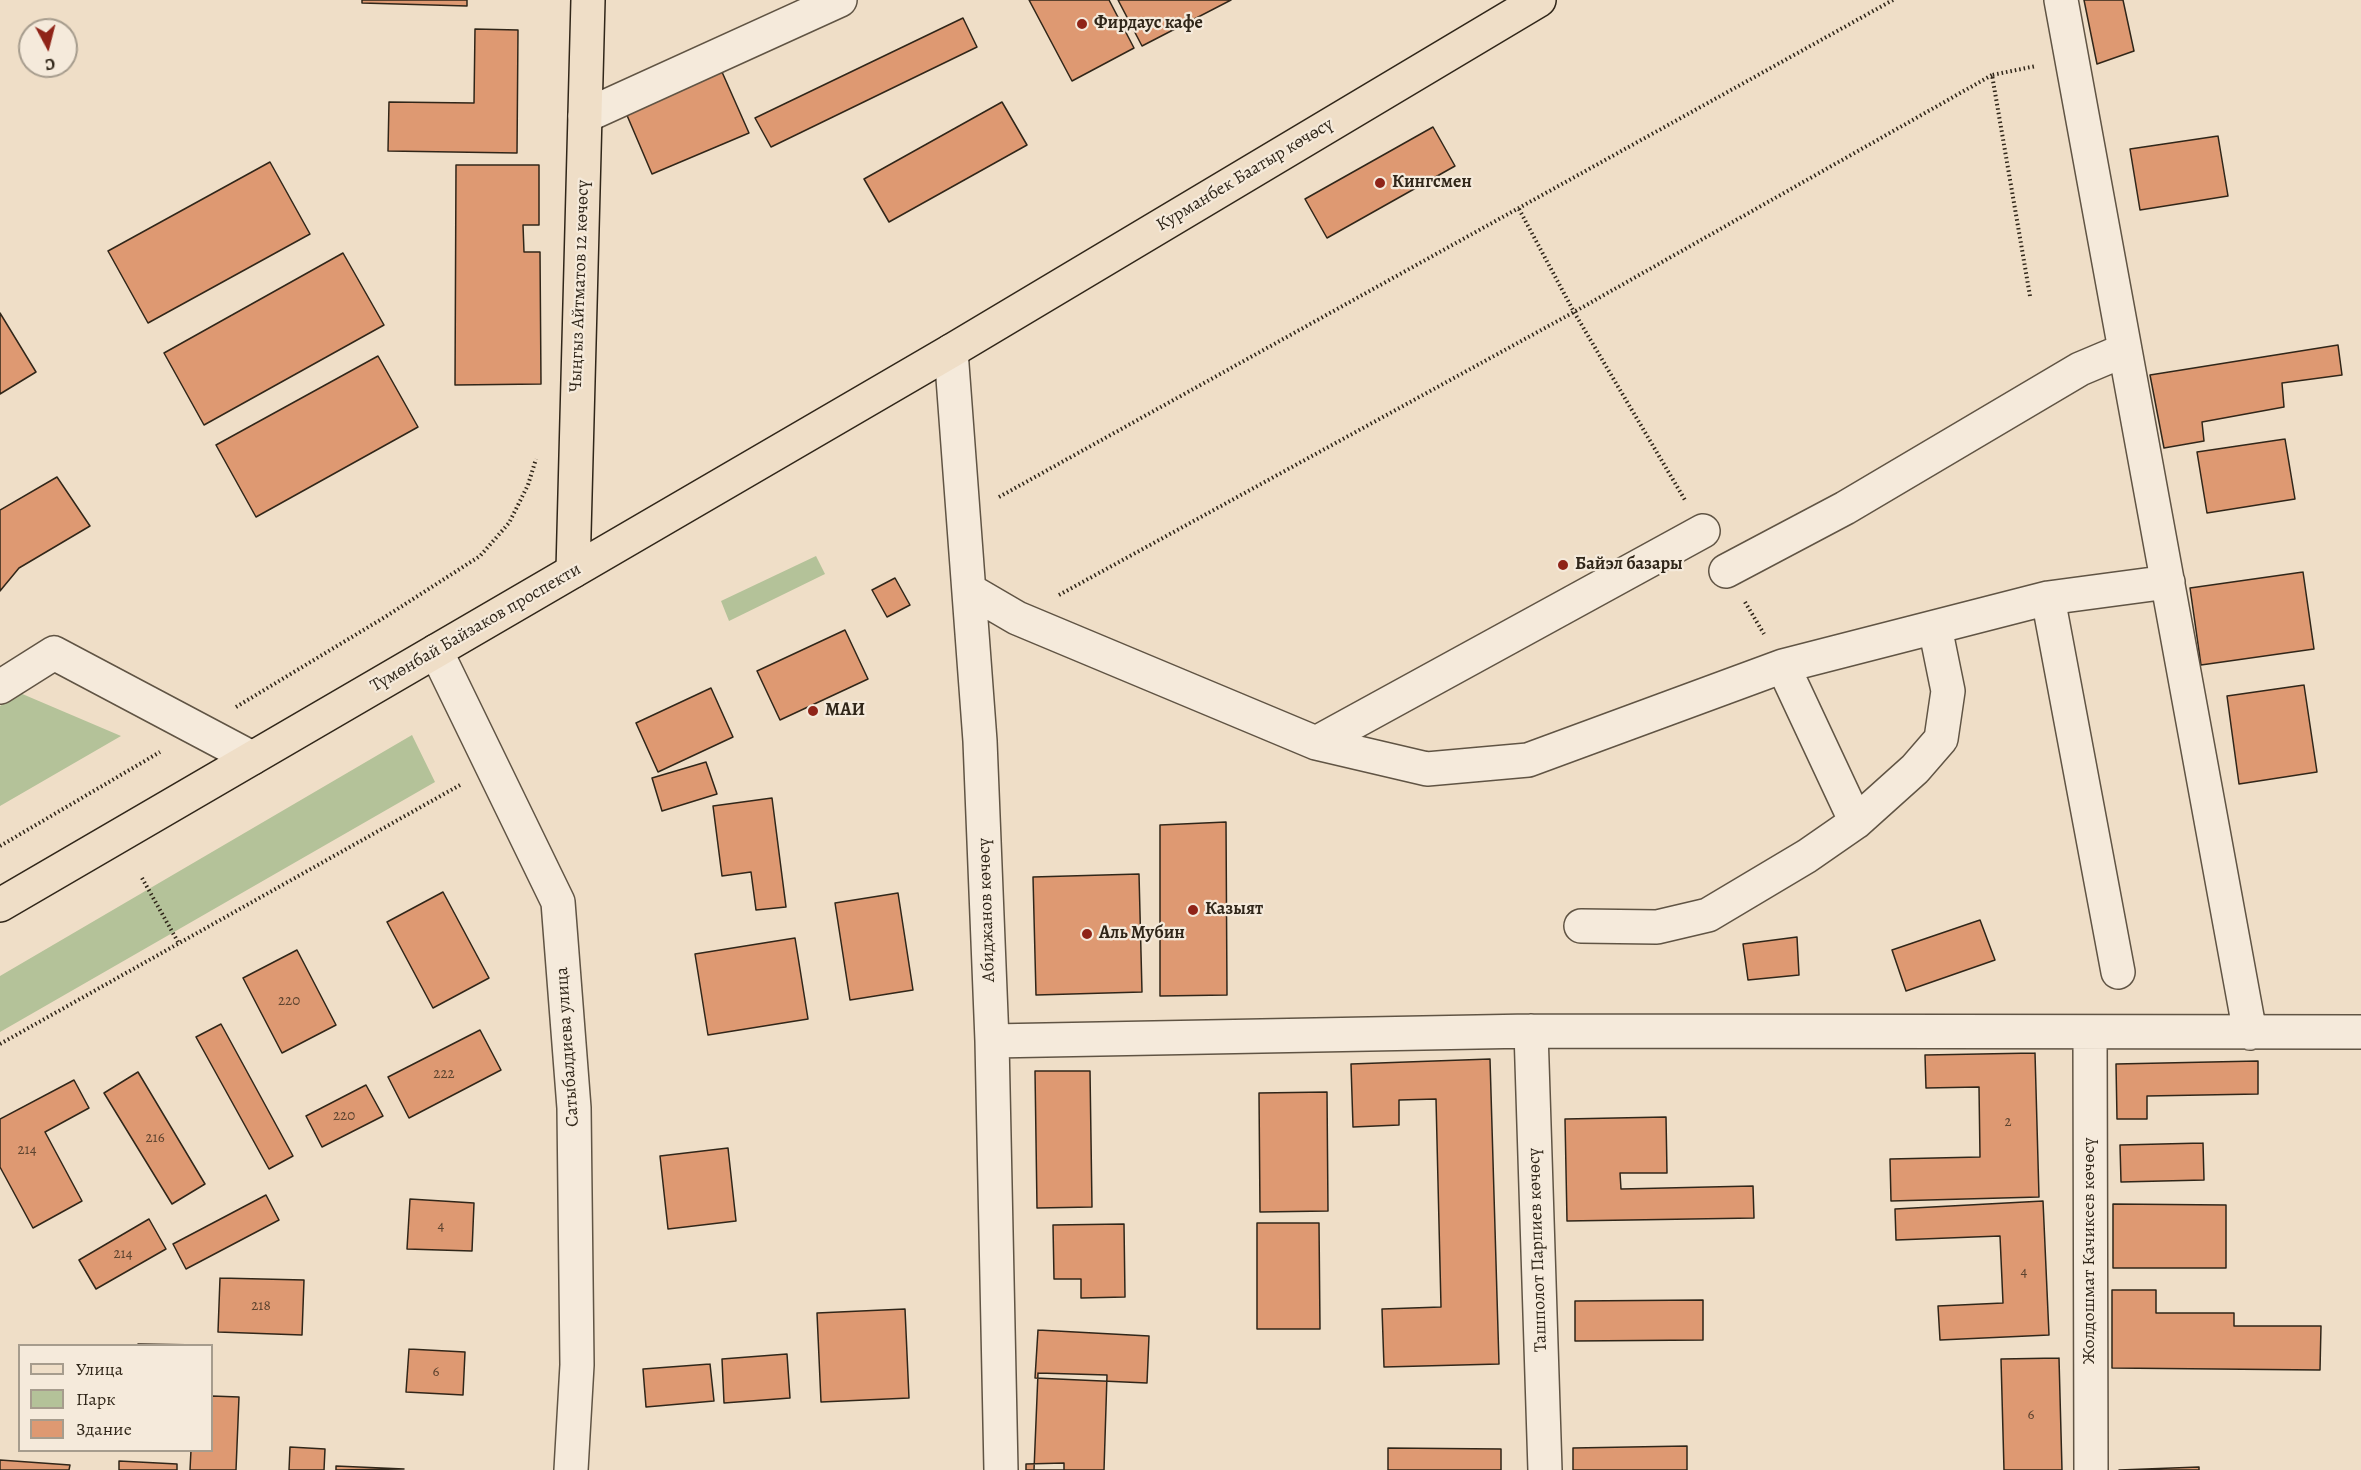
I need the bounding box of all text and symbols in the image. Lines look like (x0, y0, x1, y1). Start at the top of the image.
place label: Фирдаус кафе (1094, 13, 1203, 35)
marker: Фирдаус кафе (1075, 17, 1089, 31)
north arrow (18, 18, 78, 78)
text: С (44, 52, 56, 75)
street label: Курманбек Баатыр көчөсү (1153, 114, 1337, 236)
place label: Кингсмен (1392, 172, 1472, 194)
marker: Кингсмен (1373, 176, 1387, 190)
street label: Чыңгыз Айтматов 12 көчөсү (566, 179, 594, 393)
place label: Байэл базары (1575, 554, 1683, 576)
marker: Байэл базары (1556, 558, 1570, 572)
street label: Түмөнбай Байзаков проспекти (367, 559, 585, 697)
place label: МАИ (825, 700, 865, 722)
marker: МАИ (806, 704, 820, 718)
street label: Абиджанов көчөсү (974, 838, 1000, 982)
place label: Казыят (1205, 899, 1263, 921)
marker: Казыят (1186, 903, 1200, 917)
place label: Аль Мубин (1099, 923, 1185, 945)
marker: Аль Мубин (1080, 927, 1094, 941)
street label: Сатыбалдиева улица (552, 966, 584, 1128)
house number: 220 (278, 992, 300, 1010)
house number: 222 (433, 1065, 455, 1083)
house number: 220 (333, 1107, 355, 1125)
house number: 2 (2004, 1113, 2012, 1131)
house number: 216 (145, 1129, 165, 1147)
street label: Жолдошмат Качикеев көчөсү (2079, 1138, 2101, 1364)
house number: 214 (17, 1141, 37, 1159)
street label: Ташполот Парпиев көчөсү (1524, 1148, 1552, 1352)
house number: 4 (438, 1217, 444, 1235)
house number: 214 (113, 1245, 133, 1263)
house number: 4 (2021, 1263, 2027, 1281)
house number: 218 (251, 1297, 271, 1315)
legend (18, 1344, 213, 1452)
text: Улица (76, 1357, 123, 1381)
house number: 6 (433, 1363, 439, 1381)
text: Парк (76, 1387, 116, 1411)
house number: 6 (2028, 1406, 2034, 1424)
text: Здание (76, 1417, 132, 1441)

